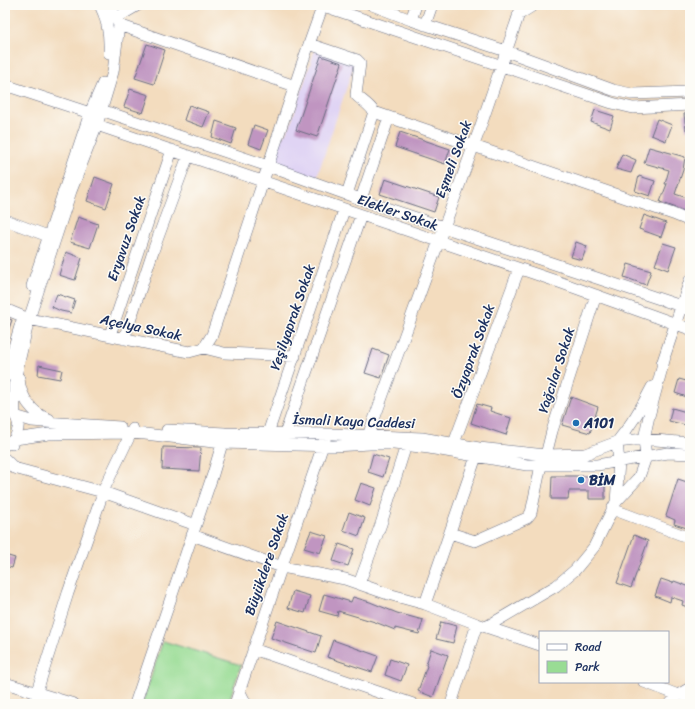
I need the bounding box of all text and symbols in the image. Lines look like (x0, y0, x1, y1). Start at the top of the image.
street label: Eşmeli Sokak (428, 116, 479, 202)
street label: Elekler Sokak (354, 187, 442, 238)
street label: Eryavuz Sokak (100, 192, 153, 285)
street label: Yeşilyaprak Sokak (263, 260, 323, 374)
street label: Özyaprak Sokak (445, 300, 502, 402)
street label: Açelya Sokak (97, 306, 185, 348)
street label: Yağcılar Sokak (531, 323, 582, 417)
street label: İsmali Kaya Caddesi (291, 407, 417, 436)
place label: A101 (583, 411, 614, 436)
marker: A101 (571, 418, 581, 428)
place label: BİM (589, 468, 616, 493)
marker: BİM (576, 475, 586, 485)
street label: Büyükdere Sokak (237, 509, 296, 619)
legend (539, 631, 669, 683)
text: Road (575, 636, 602, 658)
text: Park (575, 656, 600, 678)

